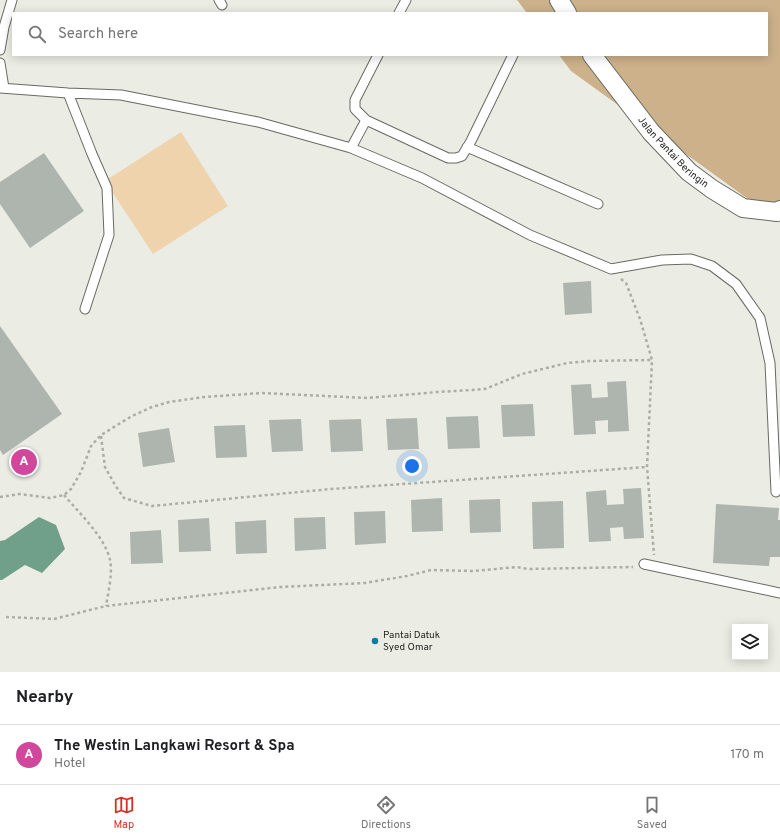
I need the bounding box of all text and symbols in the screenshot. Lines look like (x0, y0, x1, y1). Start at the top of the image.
search box (12, 12, 768, 56)
icon: search (26, 23, 48, 45)
text: Search here (58, 25, 138, 44)
street label: Jalan Pantai Beringin (635, 114, 711, 191)
pin: A (11, 447, 37, 477)
your location (402, 456, 422, 476)
map controls (732, 624, 768, 660)
button: layers (732, 624, 768, 660)
place label: Pantai Datuk Syed Omar (383, 629, 440, 654)
marker: Pantai Datuk Syed Omar (370, 636, 380, 646)
text: Nearby (16, 687, 73, 709)
text: The Westin Langkawi Resort & Spa (54, 737, 295, 756)
text: A (24, 747, 34, 763)
text: 170 m (730, 747, 764, 763)
text: Hotel (54, 756, 85, 772)
tab: Map (113, 794, 135, 832)
tab: Directions (361, 794, 411, 832)
tab: Saved (637, 794, 667, 832)

